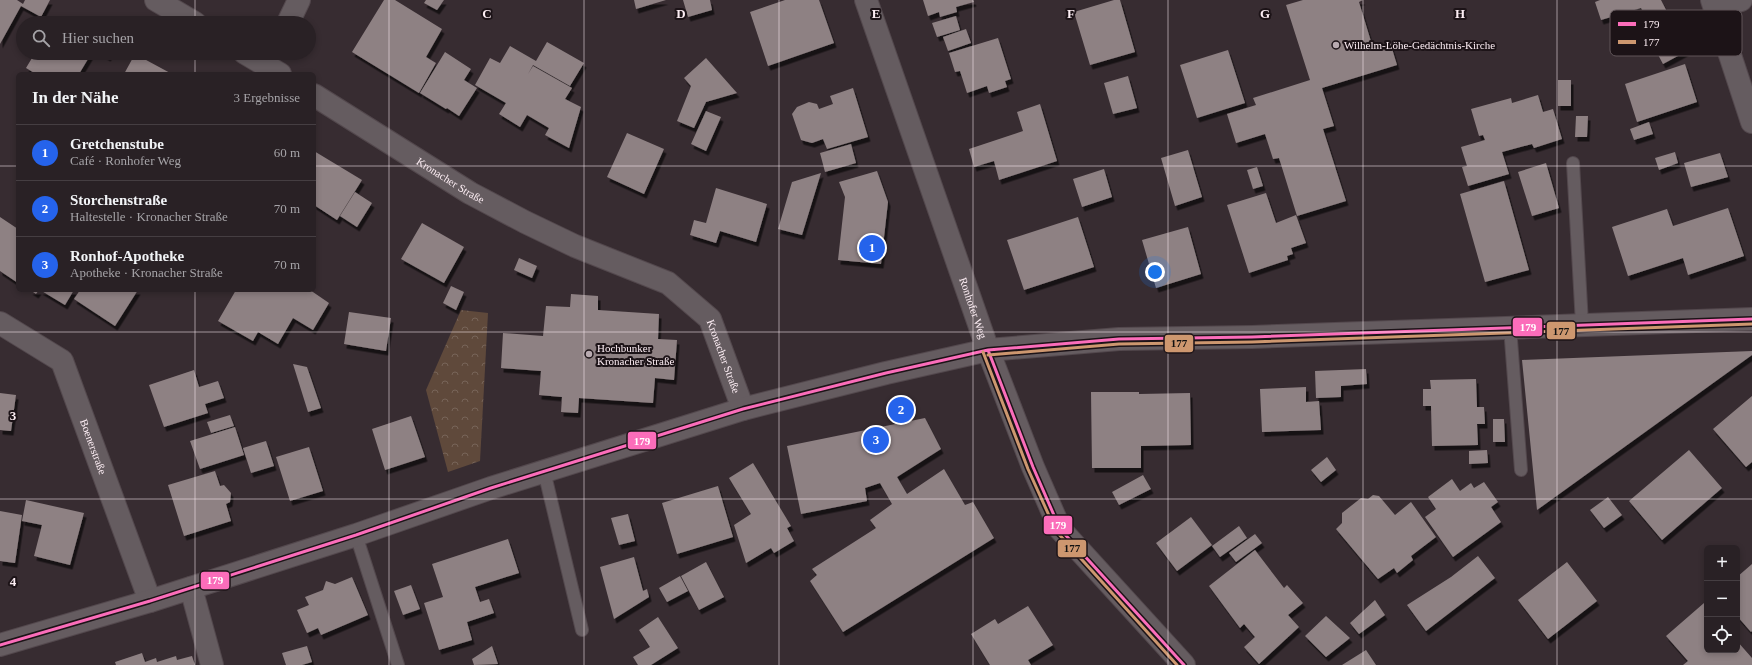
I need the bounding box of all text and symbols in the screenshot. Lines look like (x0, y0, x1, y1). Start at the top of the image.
text: C (482, 6, 492, 21)
text: D (676, 6, 686, 21)
text: E (872, 6, 880, 21)
text: F (1067, 6, 1075, 21)
text: G (1260, 6, 1270, 21)
text: H (1455, 6, 1465, 21)
legend (1610, 10, 1742, 56)
search box (16, 16, 316, 60)
text: 179 (1643, 18, 1660, 30)
icon: search (30, 27, 52, 49)
text: Hier suchen (62, 30, 134, 46)
text: 177 (1643, 36, 1660, 48)
place label: Wilhelm-Löhe-Gedächtnis-Kirche (1344, 39, 1495, 51)
marker: Wilhelm-Löhe-Gedächtnis-Kirche (1331, 40, 1341, 50)
text: In der Nähe (32, 88, 119, 107)
text: 3 Ergebnisse (233, 90, 300, 105)
text: Gretchenstube (70, 136, 164, 152)
text: 1 (42, 145, 48, 160)
text: 60 m (274, 145, 300, 160)
text: Café · Ronhofer Weg (70, 153, 181, 168)
street label: Kronacher Straße (414, 155, 487, 206)
text: Storchenstraße (70, 192, 167, 208)
text: 2 (42, 201, 48, 216)
text: 70 m (274, 201, 300, 216)
text: Haltestelle · Kronacher Straße (70, 209, 228, 224)
pin: 1 (859, 233, 885, 263)
text: Ronhof-Apotheke (70, 248, 184, 264)
text: 3 (42, 257, 48, 272)
text: 70 m (274, 257, 300, 272)
your location (1145, 262, 1165, 282)
text: Apotheke · Kronacher Straße (70, 265, 223, 280)
street label: Ronhofer Weg (957, 276, 990, 341)
line badge: 179 (1512, 317, 1543, 337)
street label: Kronacher Straße (705, 318, 743, 395)
text: 179 (1520, 321, 1537, 333)
line badge: 177 (1546, 321, 1576, 340)
text: 177 (1553, 325, 1570, 337)
line badge: 177 (1164, 334, 1194, 353)
text: 177 (1171, 337, 1188, 349)
place label: Hochbunker Kronacher Straße (597, 342, 674, 367)
marker: Hochbunker Kronacher Straße (584, 349, 594, 359)
pin: 2 (888, 395, 914, 425)
text: 3 (10, 408, 17, 423)
street label: Boenerstraße (78, 417, 109, 476)
pin: 3 (863, 425, 889, 455)
line badge: 179 (627, 431, 657, 450)
text: 179 (634, 435, 651, 447)
line badge: 179 (1043, 515, 1073, 535)
text: 179 (1050, 519, 1067, 531)
line badge: 177 (1057, 539, 1087, 558)
text: 177 (1064, 542, 1081, 554)
map controls (1704, 545, 1740, 653)
button: + (1704, 545, 1740, 581)
line badge: 179 (200, 571, 230, 590)
text: 4 (10, 574, 17, 589)
text: 179 (207, 574, 224, 586)
button: − (1704, 581, 1740, 617)
button: locate (1704, 617, 1740, 653)

